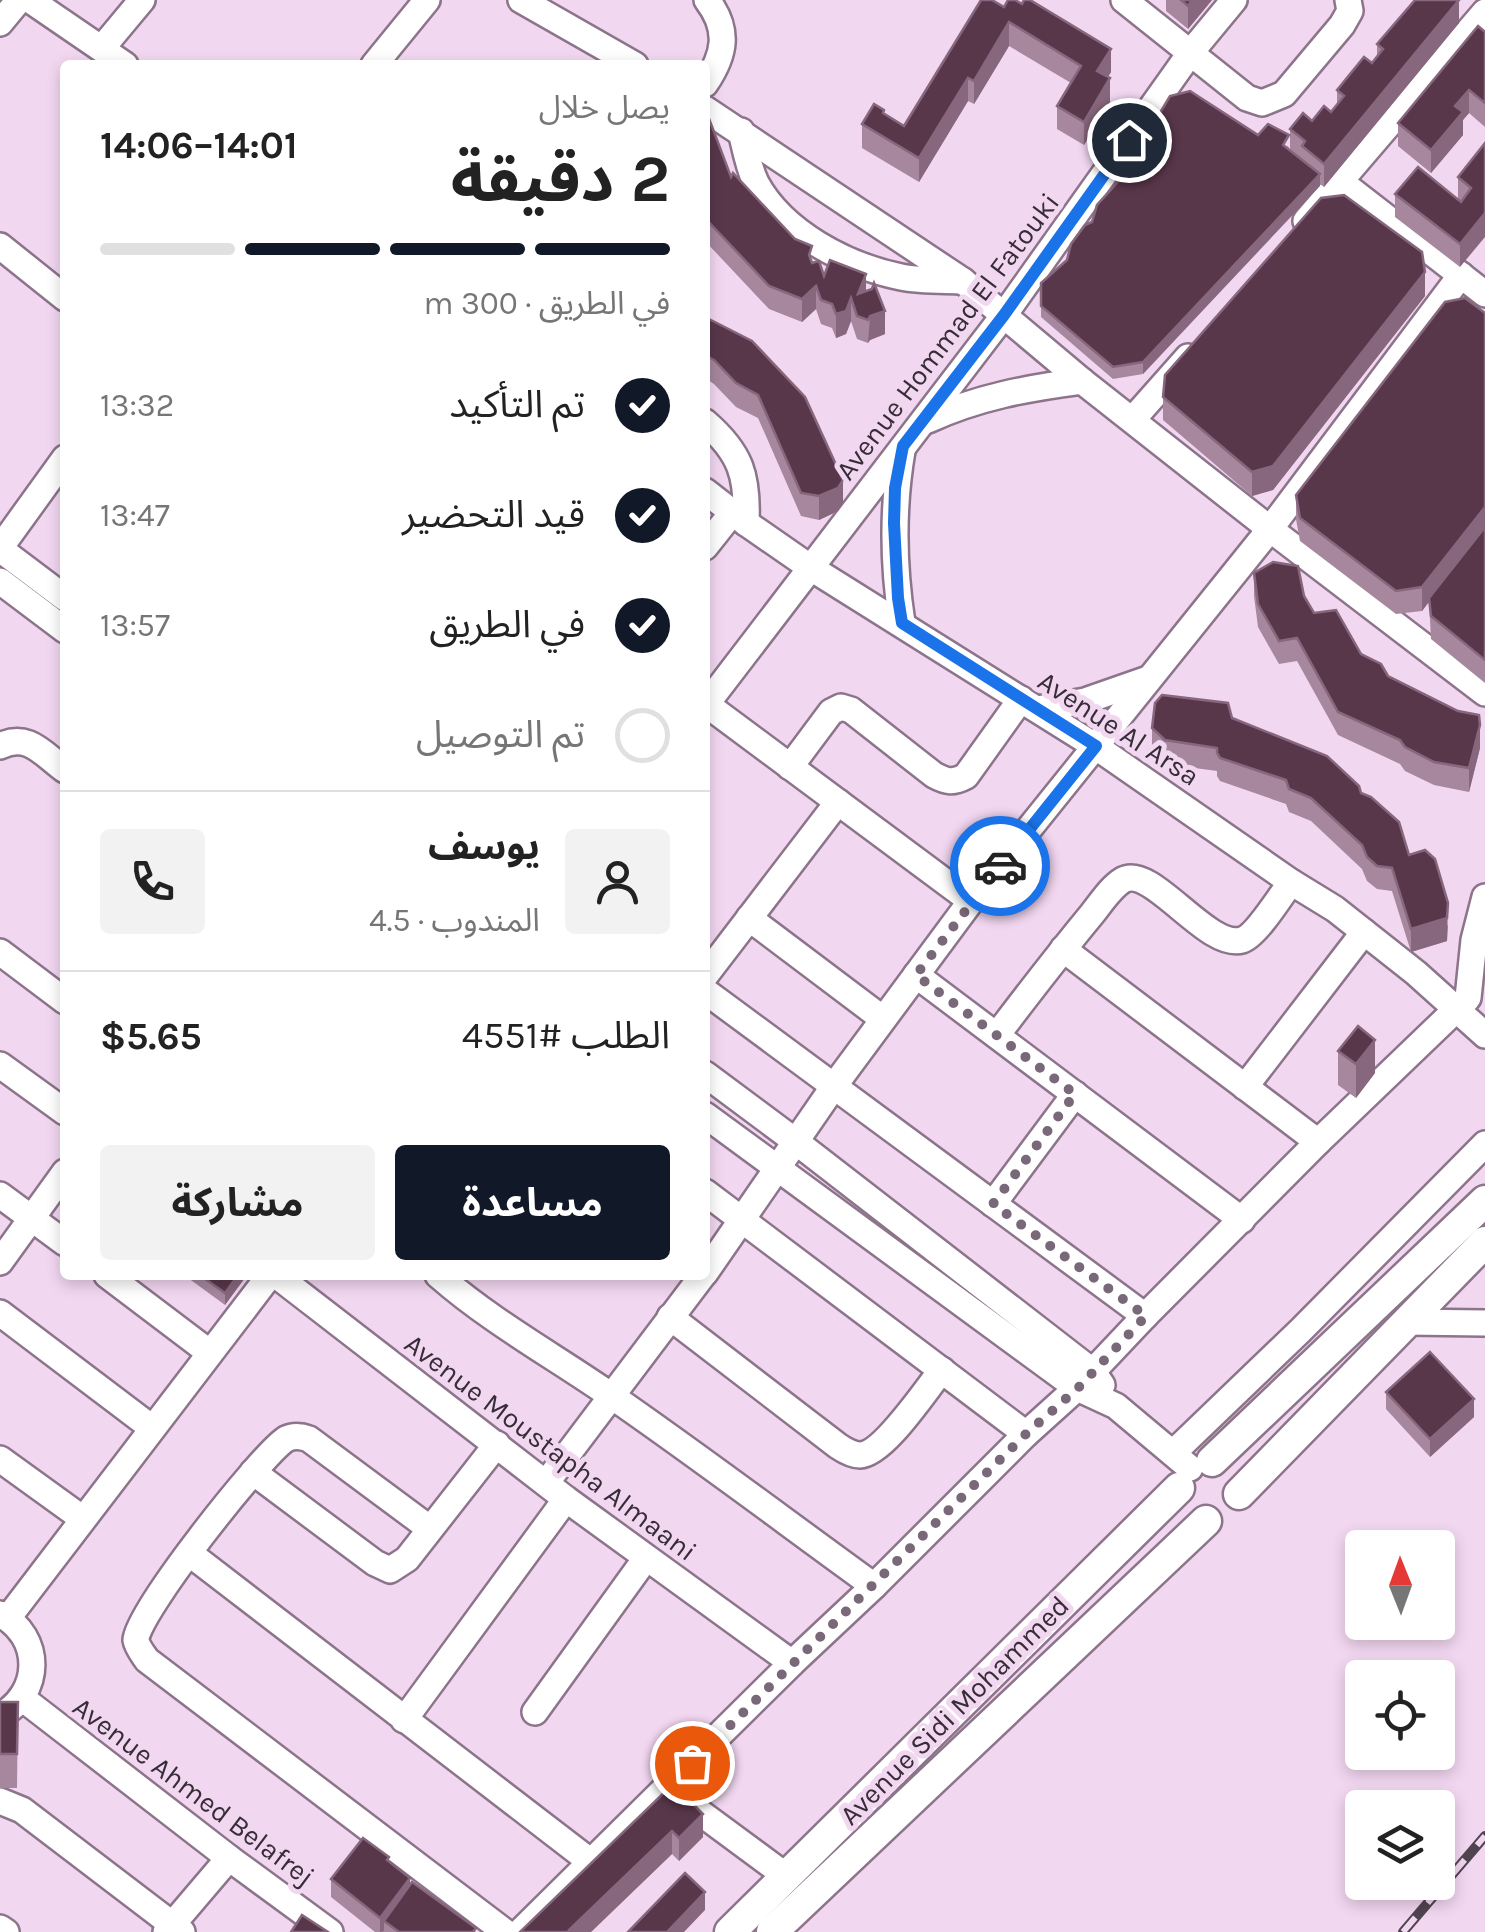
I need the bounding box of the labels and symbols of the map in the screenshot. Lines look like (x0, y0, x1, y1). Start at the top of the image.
pin (1087, 98, 1172, 183)
street label: Avenue Hommad El Fatouki (829, 186, 1066, 486)
street label: Avenue Al Arsa (1032, 664, 1206, 793)
courier (950, 816, 1050, 916)
street label: Avenue Moustapha Almaani (398, 1327, 703, 1568)
north arrow (1345, 1530, 1455, 1640)
street label: Avenue Sidi Mohammed (833, 1589, 1076, 1832)
street label: Avenue Ahmed Belafrej (67, 1690, 321, 1893)
pin (650, 1721, 735, 1806)

